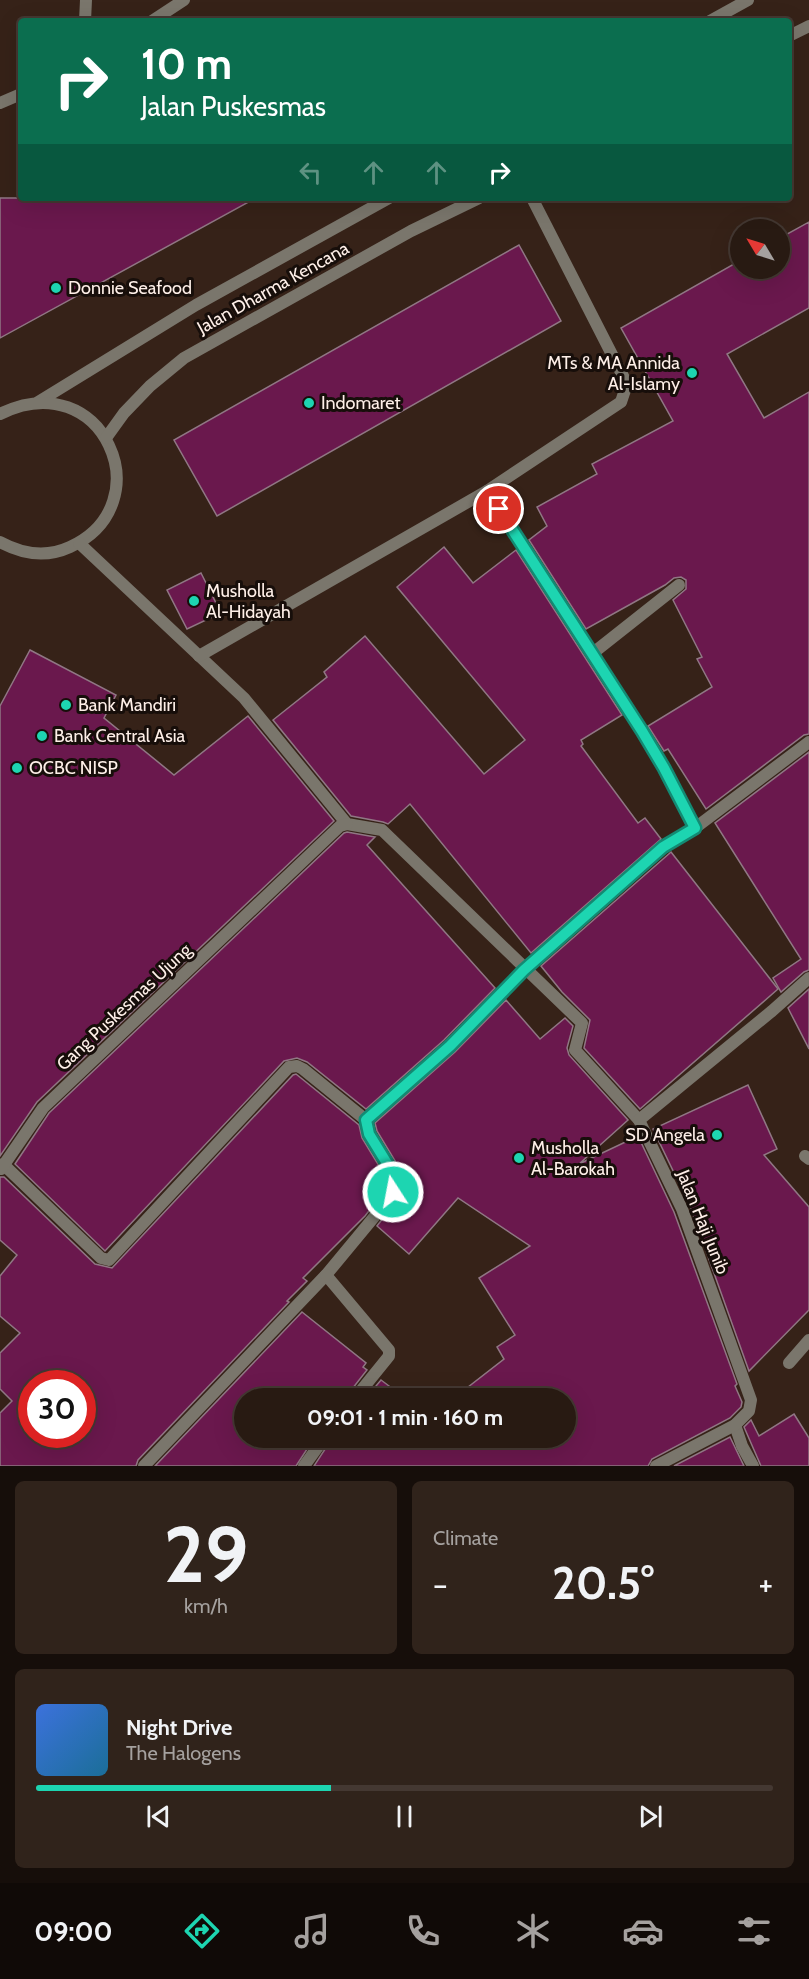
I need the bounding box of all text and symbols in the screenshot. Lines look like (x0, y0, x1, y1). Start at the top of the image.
text: 10 m (141, 38, 232, 90)
icon: right (42, 42, 120, 120)
text: Jalan Puskesmas (141, 90, 326, 123)
icon: left (294, 156, 327, 189)
icon: ahead (357, 156, 390, 189)
icon: ahead (420, 156, 453, 189)
icon: right (483, 156, 516, 189)
north arrow (730, 219, 790, 279)
map controls (730, 219, 790, 279)
street label: Jalan Dharma Kencana (192, 237, 353, 339)
place label: Donnie Seafood (68, 277, 192, 299)
marker: Donnie Seafood (49, 281, 63, 295)
place label: MTs & MA Annida Al-Islamy (547, 352, 680, 395)
marker: MTs & MA Annida Al-Islamy (685, 366, 699, 380)
place label: Indomaret (321, 392, 401, 414)
marker: Indomaret (302, 396, 316, 410)
pin (473, 483, 524, 534)
icon: arrive (482, 492, 515, 525)
place label: Musholla Al-Hidayah (206, 580, 291, 623)
marker: Musholla Al-Hidayah (187, 594, 201, 608)
place label: Bank Mandiri (78, 694, 176, 716)
marker: Bank Mandiri (59, 698, 73, 712)
place label: Bank Central Asia (54, 725, 185, 747)
marker: Bank Central Asia (35, 729, 49, 743)
place label: OCBC NISP (29, 757, 118, 779)
marker: OCBC NISP (10, 761, 24, 775)
street label: Gang Puskesmas Ujung (52, 938, 197, 1075)
place label: SD Angela (625, 1124, 705, 1146)
marker: SD Angela (710, 1128, 724, 1142)
place label: Musholla Al-Barokah (531, 1137, 615, 1180)
marker: Musholla Al-Barokah (512, 1151, 526, 1165)
position arrow (361, 1160, 425, 1224)
street label: Jalan Haji Junib (672, 1166, 734, 1277)
speed limit sign: 30 (18, 1370, 96, 1448)
text: 09:01 · 1 min · 160 m (307, 1404, 503, 1431)
text: 29 (163, 1507, 249, 1602)
text: Climate (433, 1526, 498, 1550)
text: 20.5° (552, 1556, 654, 1610)
text: − (433, 1564, 448, 1604)
text: + (758, 1564, 773, 1604)
text: km/h (184, 1594, 228, 1618)
text: Night Drive (126, 1714, 232, 1741)
text: The Halogens (126, 1741, 241, 1765)
icon: previous (142, 1800, 175, 1833)
icon: pause (388, 1800, 421, 1833)
icon: next (634, 1800, 667, 1833)
icon: directions (181, 1910, 223, 1952)
icon: music (291, 1910, 333, 1952)
icon: phone (402, 1910, 444, 1952)
icon: climate (512, 1910, 554, 1952)
icon: car (622, 1910, 664, 1952)
icon: filters (733, 1910, 775, 1952)
text: 09:00 (34, 1915, 113, 1948)

